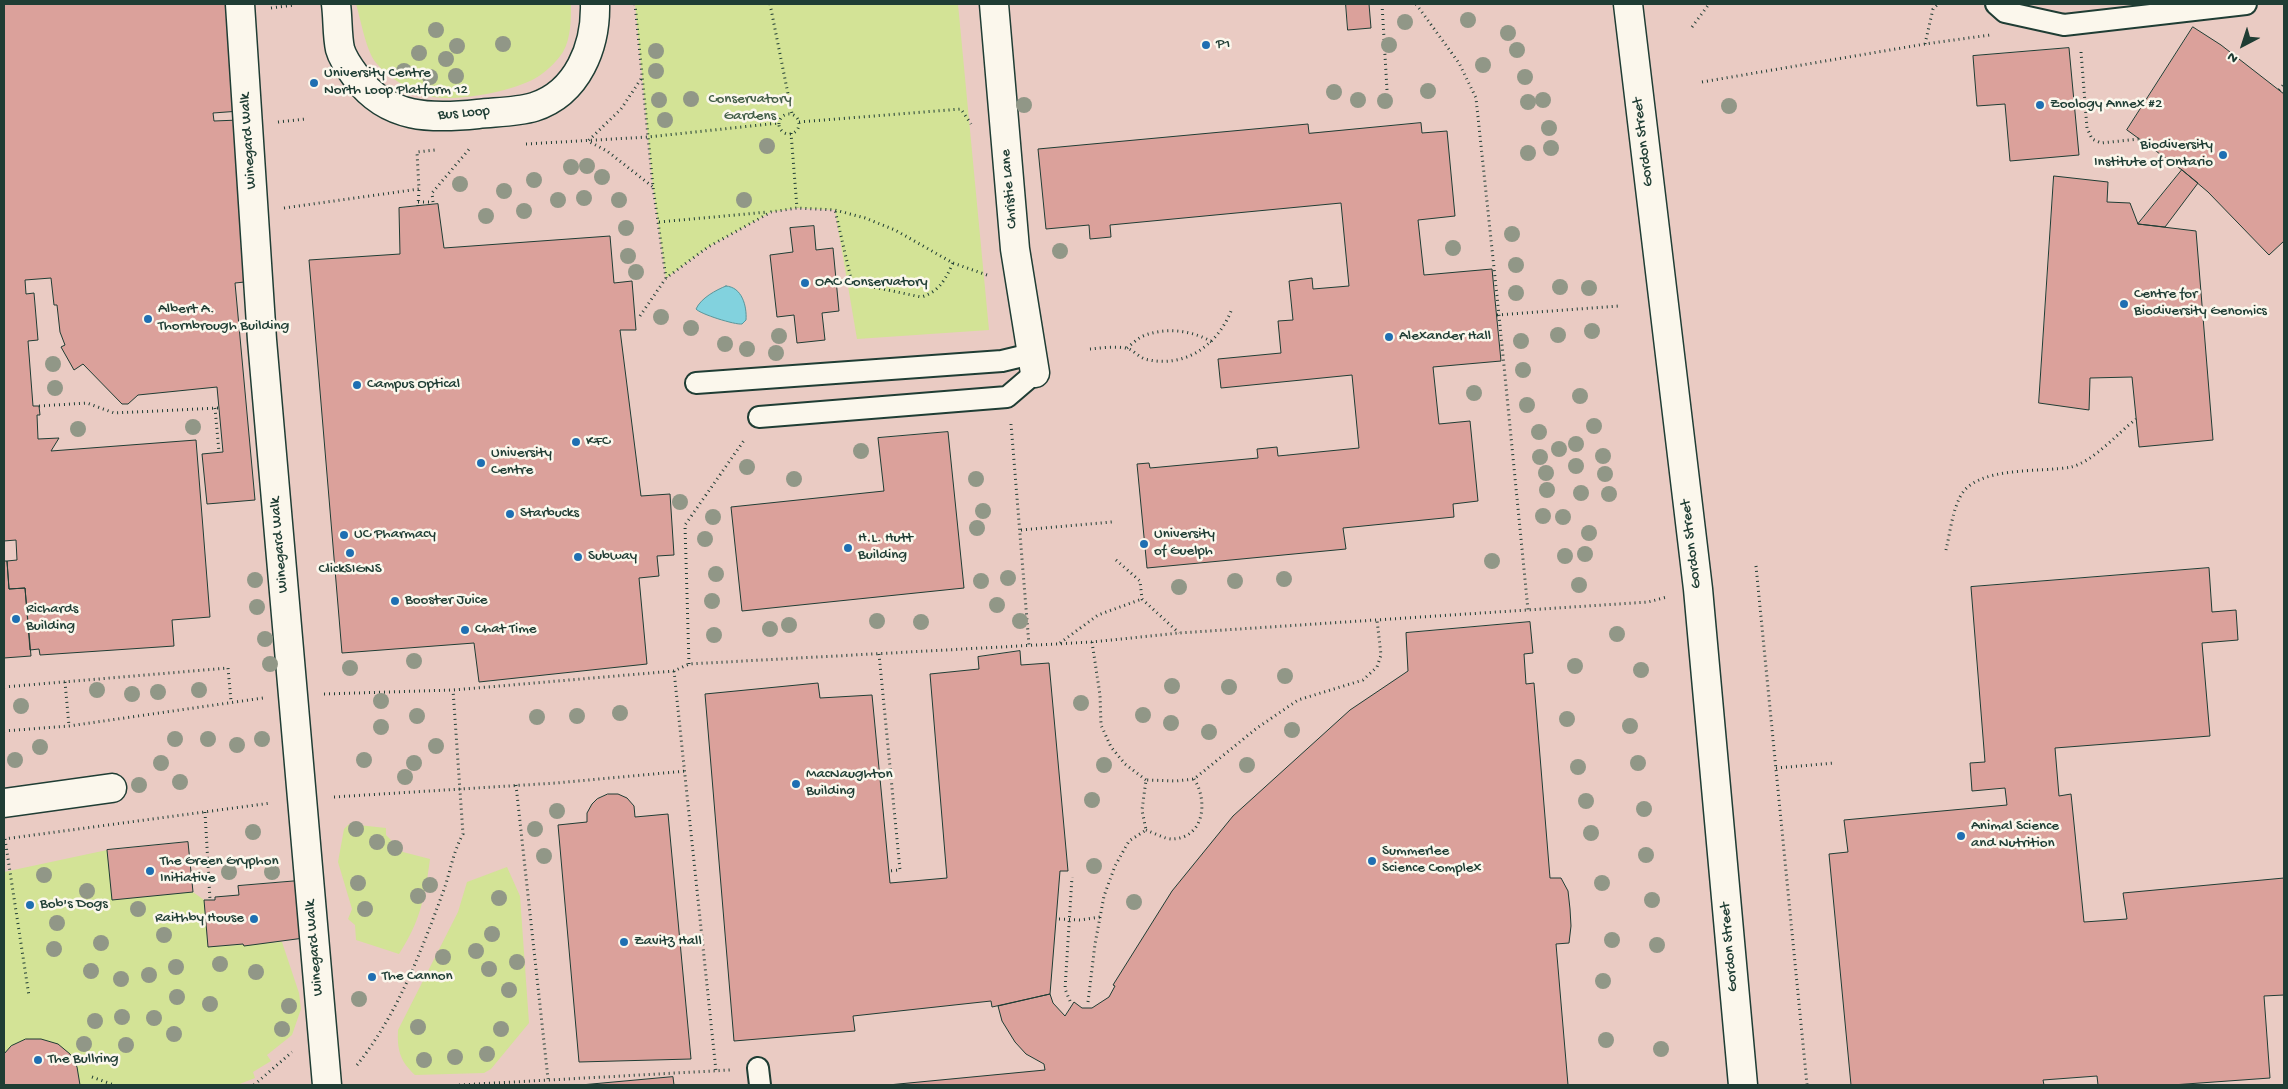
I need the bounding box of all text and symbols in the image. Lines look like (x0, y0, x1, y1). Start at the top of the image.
north arrow (2218, 20, 2268, 70)
place label: P1 (1216, 36, 1230, 54)
marker: P1 (1200, 39, 1212, 51)
text: N (2224, 47, 2242, 66)
place label: University Centre North Loop Platform 12 (324, 65, 468, 100)
marker: University Centre North Loop Platform 12 (308, 77, 320, 89)
park label: Conservatory Gardens (708, 91, 792, 126)
street label: Winegard Walk (237, 92, 261, 190)
street label: Gordon Street (1630, 96, 1658, 188)
place label: Zoology Annex #2 (2050, 96, 2162, 114)
marker: Zoology Annex #2 (2034, 99, 2046, 111)
street label: Bus Loop (437, 103, 491, 125)
place label: Biodiversity Institute of Ontario (2094, 137, 2213, 172)
street label: Christie Lane (998, 149, 1022, 229)
marker: Biodiversity Institute of Ontario (2217, 149, 2229, 161)
place label: OAC Conservatory (815, 274, 928, 292)
marker: OAC Conservatory (799, 277, 811, 289)
place label: Centre for Biodiversity Genomics (2134, 286, 2267, 321)
marker: Centre for Biodiversity Genomics (2118, 298, 2130, 310)
place label: Albert A. Thornbrough Building (158, 301, 289, 336)
marker: Albert A. Thornbrough Building (142, 313, 154, 325)
place label: Alexander Hall (1399, 328, 1491, 346)
marker: Alexander Hall (1383, 331, 1395, 343)
place label: Campus Optical (367, 376, 460, 394)
marker: Campus Optical (351, 379, 363, 391)
place label: KFC (586, 433, 610, 451)
marker: KFC (570, 436, 582, 448)
place label: University Centre (491, 445, 552, 480)
marker: University Centre (475, 457, 487, 469)
street label: Winegard Walk (267, 496, 293, 594)
street label: Gordon Street (1678, 498, 1706, 590)
place label: Starbucks (520, 505, 579, 523)
marker: Starbucks (504, 508, 516, 520)
place label: UC Pharmacy (354, 526, 436, 544)
place label: University of Guelph (1154, 526, 1215, 561)
marker: UC Pharmacy (338, 529, 350, 541)
place label: H.L. Hutt Building (858, 530, 913, 565)
marker: University of Guelph (1138, 538, 1150, 550)
marker: H.L. Hutt Building (842, 542, 854, 554)
marker: ClickSIGNS (344, 547, 356, 559)
place label: Subway (588, 548, 637, 566)
marker: Subway (572, 551, 584, 563)
place label: ClickSIGNS (318, 561, 382, 579)
place label: Booster Juice (405, 592, 488, 610)
marker: Booster Juice (389, 595, 401, 607)
place label: Richards Building (26, 601, 78, 636)
marker: Richards Building (10, 613, 22, 625)
place label: Chat Time (475, 621, 537, 639)
marker: Chat Time (459, 624, 471, 636)
place label: MacNaughton Building (806, 766, 893, 801)
marker: MacNaughton Building (790, 778, 802, 790)
place label: Animal Science and Nutrition (1971, 818, 2059, 853)
marker: Animal Science and Nutrition (1955, 830, 1967, 842)
place label: Summerlee Science Complex (1382, 843, 1481, 878)
place label: The Green Gryphon Initiative (160, 853, 279, 888)
marker: Summerlee Science Complex (1366, 855, 1378, 867)
marker: The Green Gryphon Initiative (144, 865, 156, 877)
place label: Bob's Dogs (40, 896, 108, 914)
marker: Bob's Dogs (24, 899, 36, 911)
street label: Winegard Walk (302, 899, 328, 997)
street label: Gordon Street (1717, 901, 1743, 993)
place label: Raithby House (155, 910, 244, 928)
marker: Raithby House (248, 913, 260, 925)
place label: Zavitz Hall (634, 933, 702, 951)
marker: Zavitz Hall (618, 936, 630, 948)
place label: The Cannon (382, 968, 453, 986)
marker: The Cannon (366, 971, 378, 983)
place label: The Bullring (48, 1051, 119, 1069)
marker: The Bullring (32, 1054, 44, 1066)

